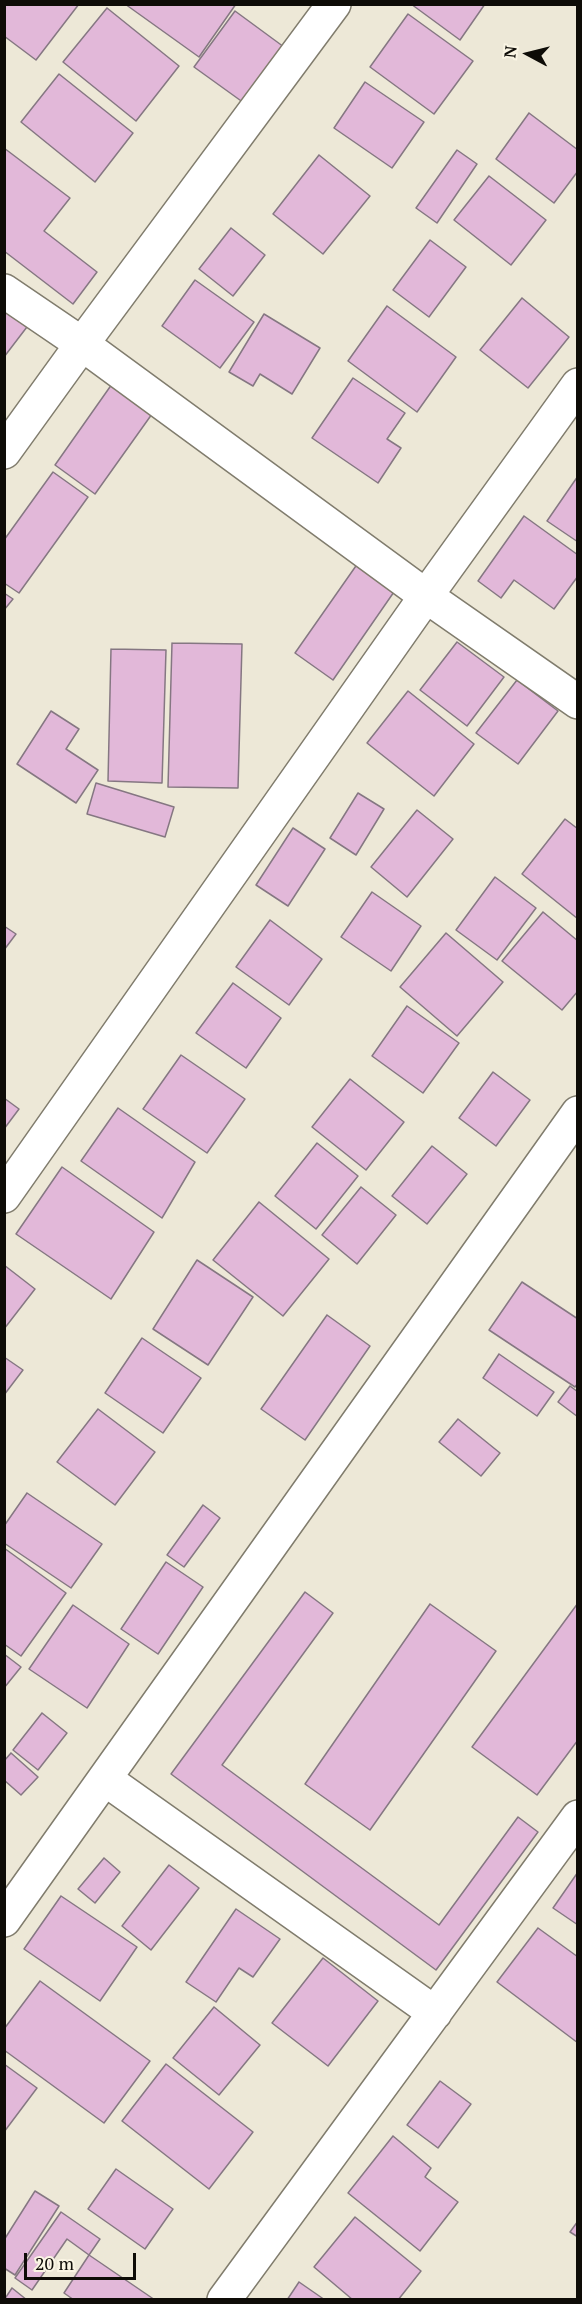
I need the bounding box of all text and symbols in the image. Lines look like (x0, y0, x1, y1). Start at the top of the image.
north arrow (498, 24, 558, 84)
text: N (498, 44, 522, 59)
scale bar (27, 2241, 140, 2279)
text: 20 m (35, 2251, 74, 2275)

